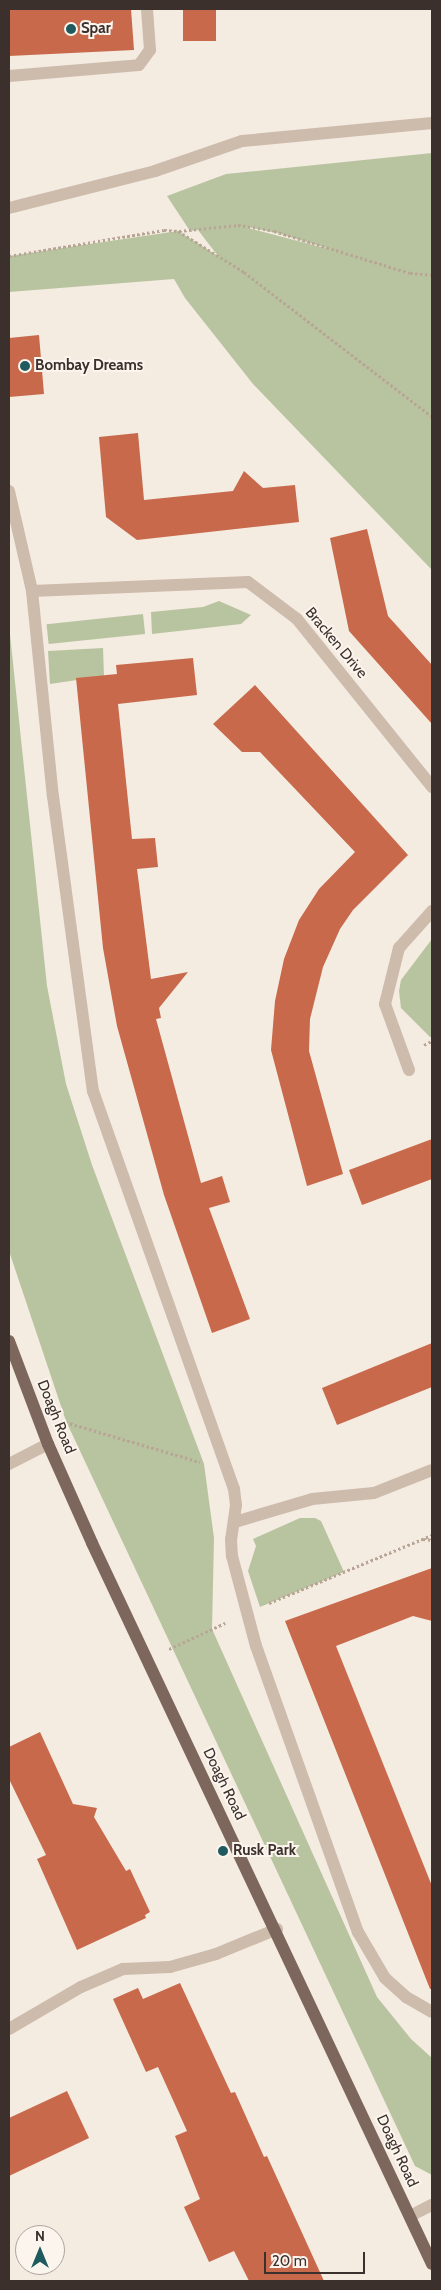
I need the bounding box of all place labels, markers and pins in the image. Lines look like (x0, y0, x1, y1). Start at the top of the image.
place label: Spar (81, 20, 111, 38)
marker: Spar (65, 23, 77, 35)
place label: Bombay Dreams (35, 357, 143, 375)
marker: Bombay Dreams (19, 360, 31, 372)
place label: Rusk Park (233, 1842, 296, 1860)
marker: Rusk Park (217, 1845, 229, 1857)

